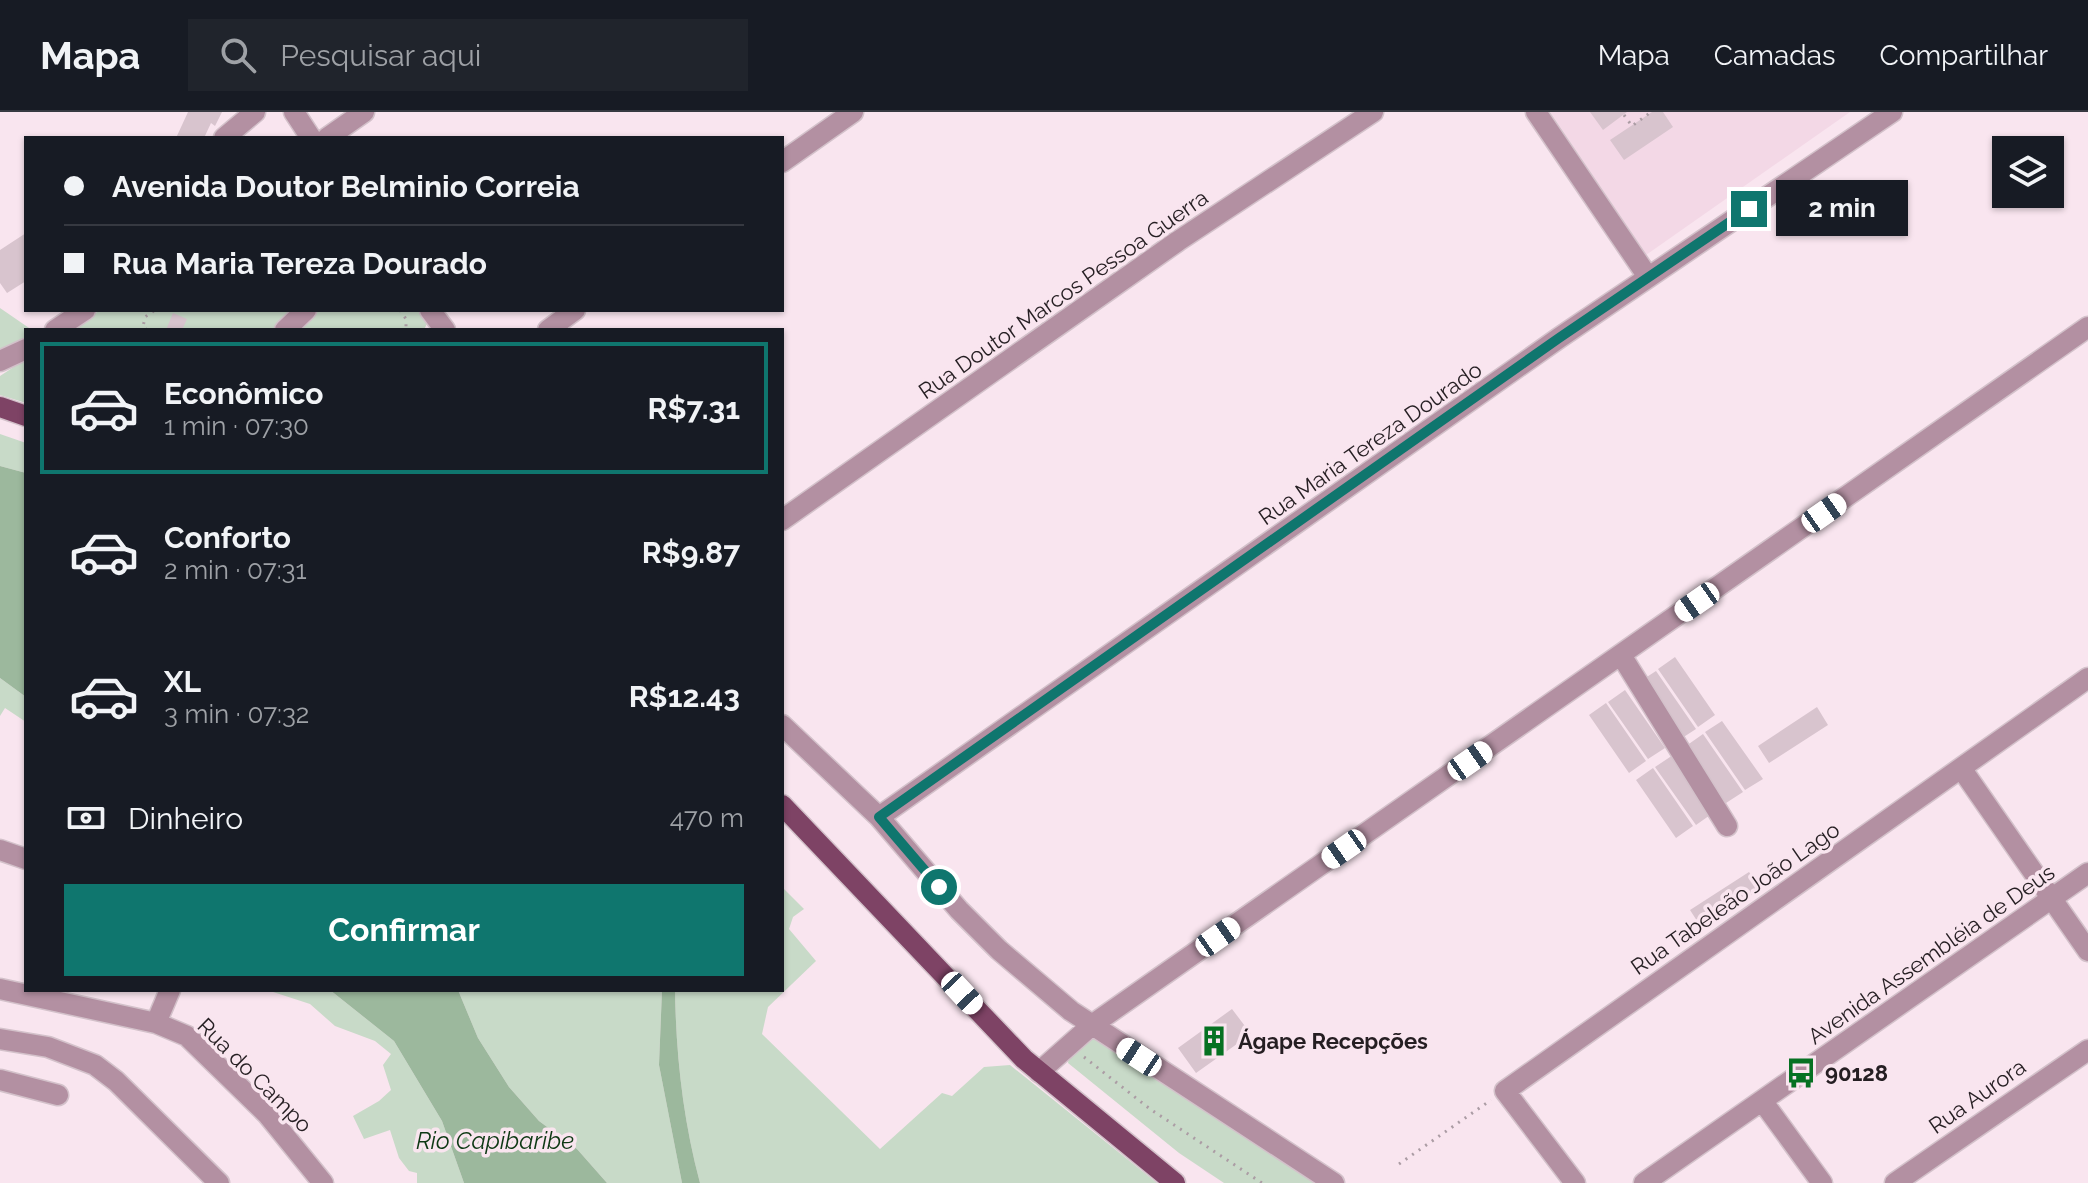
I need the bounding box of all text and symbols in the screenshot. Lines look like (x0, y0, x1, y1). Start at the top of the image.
search box (188, 19, 748, 91)
text: Mapa (40, 33, 140, 78)
icon: search (216, 33, 260, 77)
text: Pesquisar aqui (280, 38, 481, 73)
text: Mapa (1598, 39, 1670, 72)
text: Camadas (1714, 39, 1836, 72)
text: Compartilhar (1880, 39, 2048, 72)
map controls (1992, 136, 2064, 208)
button: layers (1992, 136, 2064, 208)
text: Avenida Doutor Belminio Correia (112, 169, 580, 204)
callout: 2 min (1777, 181, 1909, 237)
street label: Rua Doutor Marcos Pessoa Guerra (913, 184, 1213, 404)
route end (1731, 191, 1767, 227)
text: 2 min (1808, 193, 1876, 223)
text: Rua Maria Tereza Dourado (112, 246, 487, 281)
street label: Rua Maria Tereza Dourado (1253, 356, 1487, 530)
icon: car (68, 372, 140, 444)
text: Econômico (164, 376, 324, 411)
text: R$7.31 (648, 391, 740, 426)
text: 1 min · 07:30 (164, 411, 309, 441)
car (1797, 489, 1851, 537)
icon: car (68, 516, 140, 588)
text: Conforto (164, 520, 291, 555)
text: R$9.87 (642, 535, 740, 570)
text: 2 min · 07:31 (164, 555, 307, 585)
car (1670, 578, 1724, 626)
icon: car (68, 660, 140, 732)
text: XL (164, 664, 201, 699)
text: R$12.43 (629, 679, 740, 714)
text: 3 min · 07:32 (164, 699, 309, 729)
car (1443, 737, 1497, 785)
icon: cash (64, 796, 108, 840)
text: Dinheiro (128, 801, 243, 836)
text: 470 m (670, 803, 744, 833)
street label: Rua Tabeleão João Lago (1626, 816, 1844, 980)
car (1317, 825, 1371, 873)
street label: Avenida Assembléia de Deus (1803, 859, 2059, 1049)
route start (921, 869, 957, 905)
button: Confirmar (64, 884, 744, 976)
car (1191, 913, 1245, 961)
car (937, 967, 987, 1019)
street label: Rua do Campo (192, 1012, 318, 1138)
building icon: Ágape Recepções (1197, 1024, 1231, 1058)
place label: Ágape Recepções (1238, 1028, 1428, 1054)
car (1112, 1034, 1166, 1080)
street label: Rua Aurora (1924, 1053, 2030, 1139)
bus stop icon: 90128 (1784, 1056, 1818, 1090)
place label: 90128 (1825, 1060, 1888, 1086)
water label: Rio Capibaribe (416, 1126, 574, 1155)

